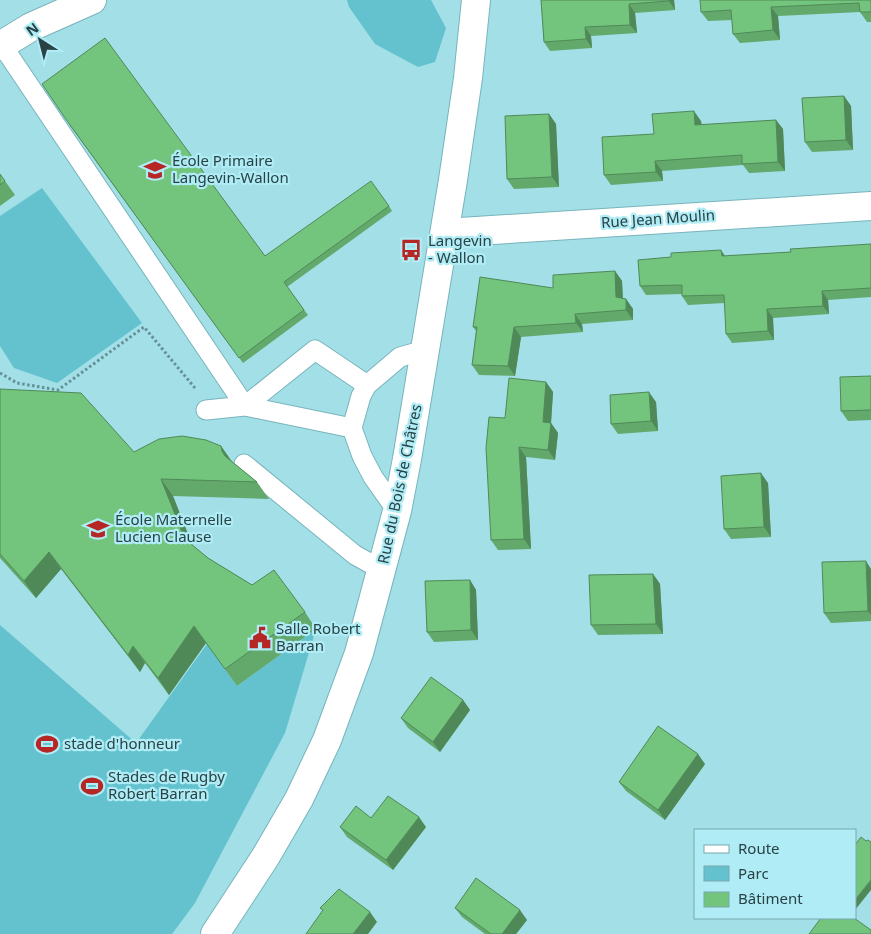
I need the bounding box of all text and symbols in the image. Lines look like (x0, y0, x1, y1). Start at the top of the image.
north arrow (15, 15, 65, 65)
text: N (22, 18, 42, 40)
place label: École Primaire Langevin-Wallon (172, 150, 289, 187)
school or university icon: École Primaire Langevin-Wallon (142, 157, 168, 183)
street label: Rue Jean Moulin (600, 204, 716, 232)
place label: Langevin - Wallon (428, 230, 492, 267)
bus stop icon: Langevin - Wallon (398, 237, 424, 263)
street label: Rue du Bois de Châtres (372, 402, 426, 566)
place label: École Maternelle Lucien Clause (115, 509, 232, 546)
school or university icon: École Maternelle Lucien Clause (85, 516, 111, 542)
place label: Salle Robert Barran (276, 618, 361, 655)
public building icon: Salle Robert Barran (247, 625, 273, 651)
sports icon: stade d'honneur (34, 731, 60, 757)
place label: stade d'honneur (64, 733, 180, 753)
place label: Stades de Rugby Robert Barran (108, 766, 225, 803)
sports icon: Stades de Rugby Robert Barran (79, 773, 105, 799)
legend (694, 829, 856, 919)
text: Route (738, 838, 780, 858)
text: Parc (738, 863, 769, 883)
text: Bâtiment (738, 888, 803, 908)

